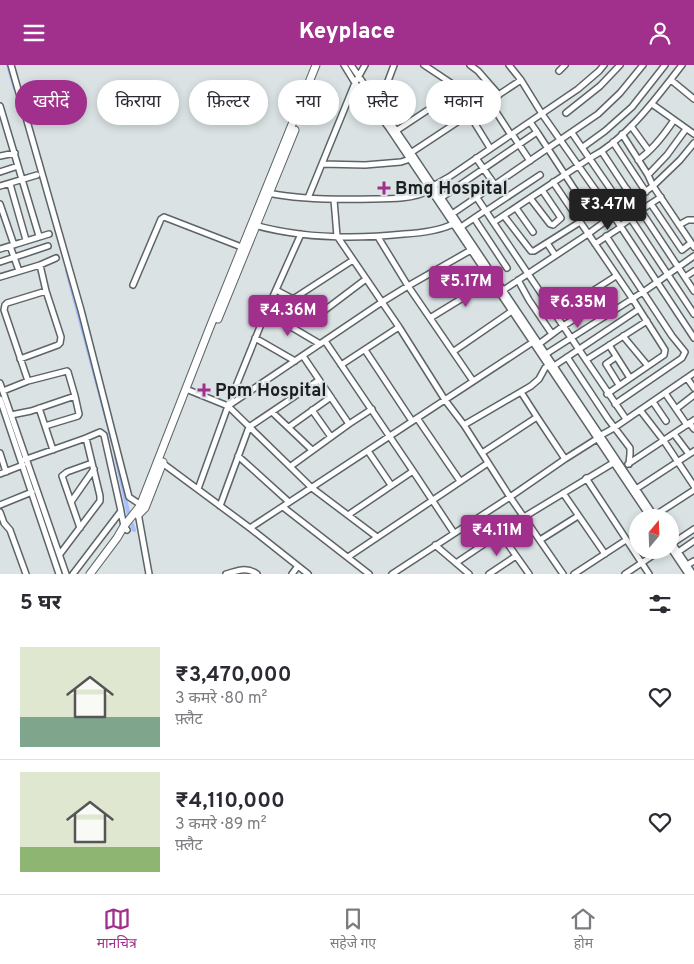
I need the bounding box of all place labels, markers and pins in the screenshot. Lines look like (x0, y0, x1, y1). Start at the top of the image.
place label: Bmg Hospital (395, 178, 508, 201)
marker: Bmg Hospital (377, 181, 391, 195)
pin: ₹3.47M (567, 189, 649, 231)
pin: ₹5.17M (425, 265, 507, 308)
pin: ₹6.35M (537, 287, 619, 329)
pin: ₹4.36M (247, 295, 329, 337)
place label: Ppm Hospital (215, 380, 327, 403)
marker: Ppm Hospital (197, 383, 211, 397)
pin: ₹4.11M (456, 515, 538, 557)

